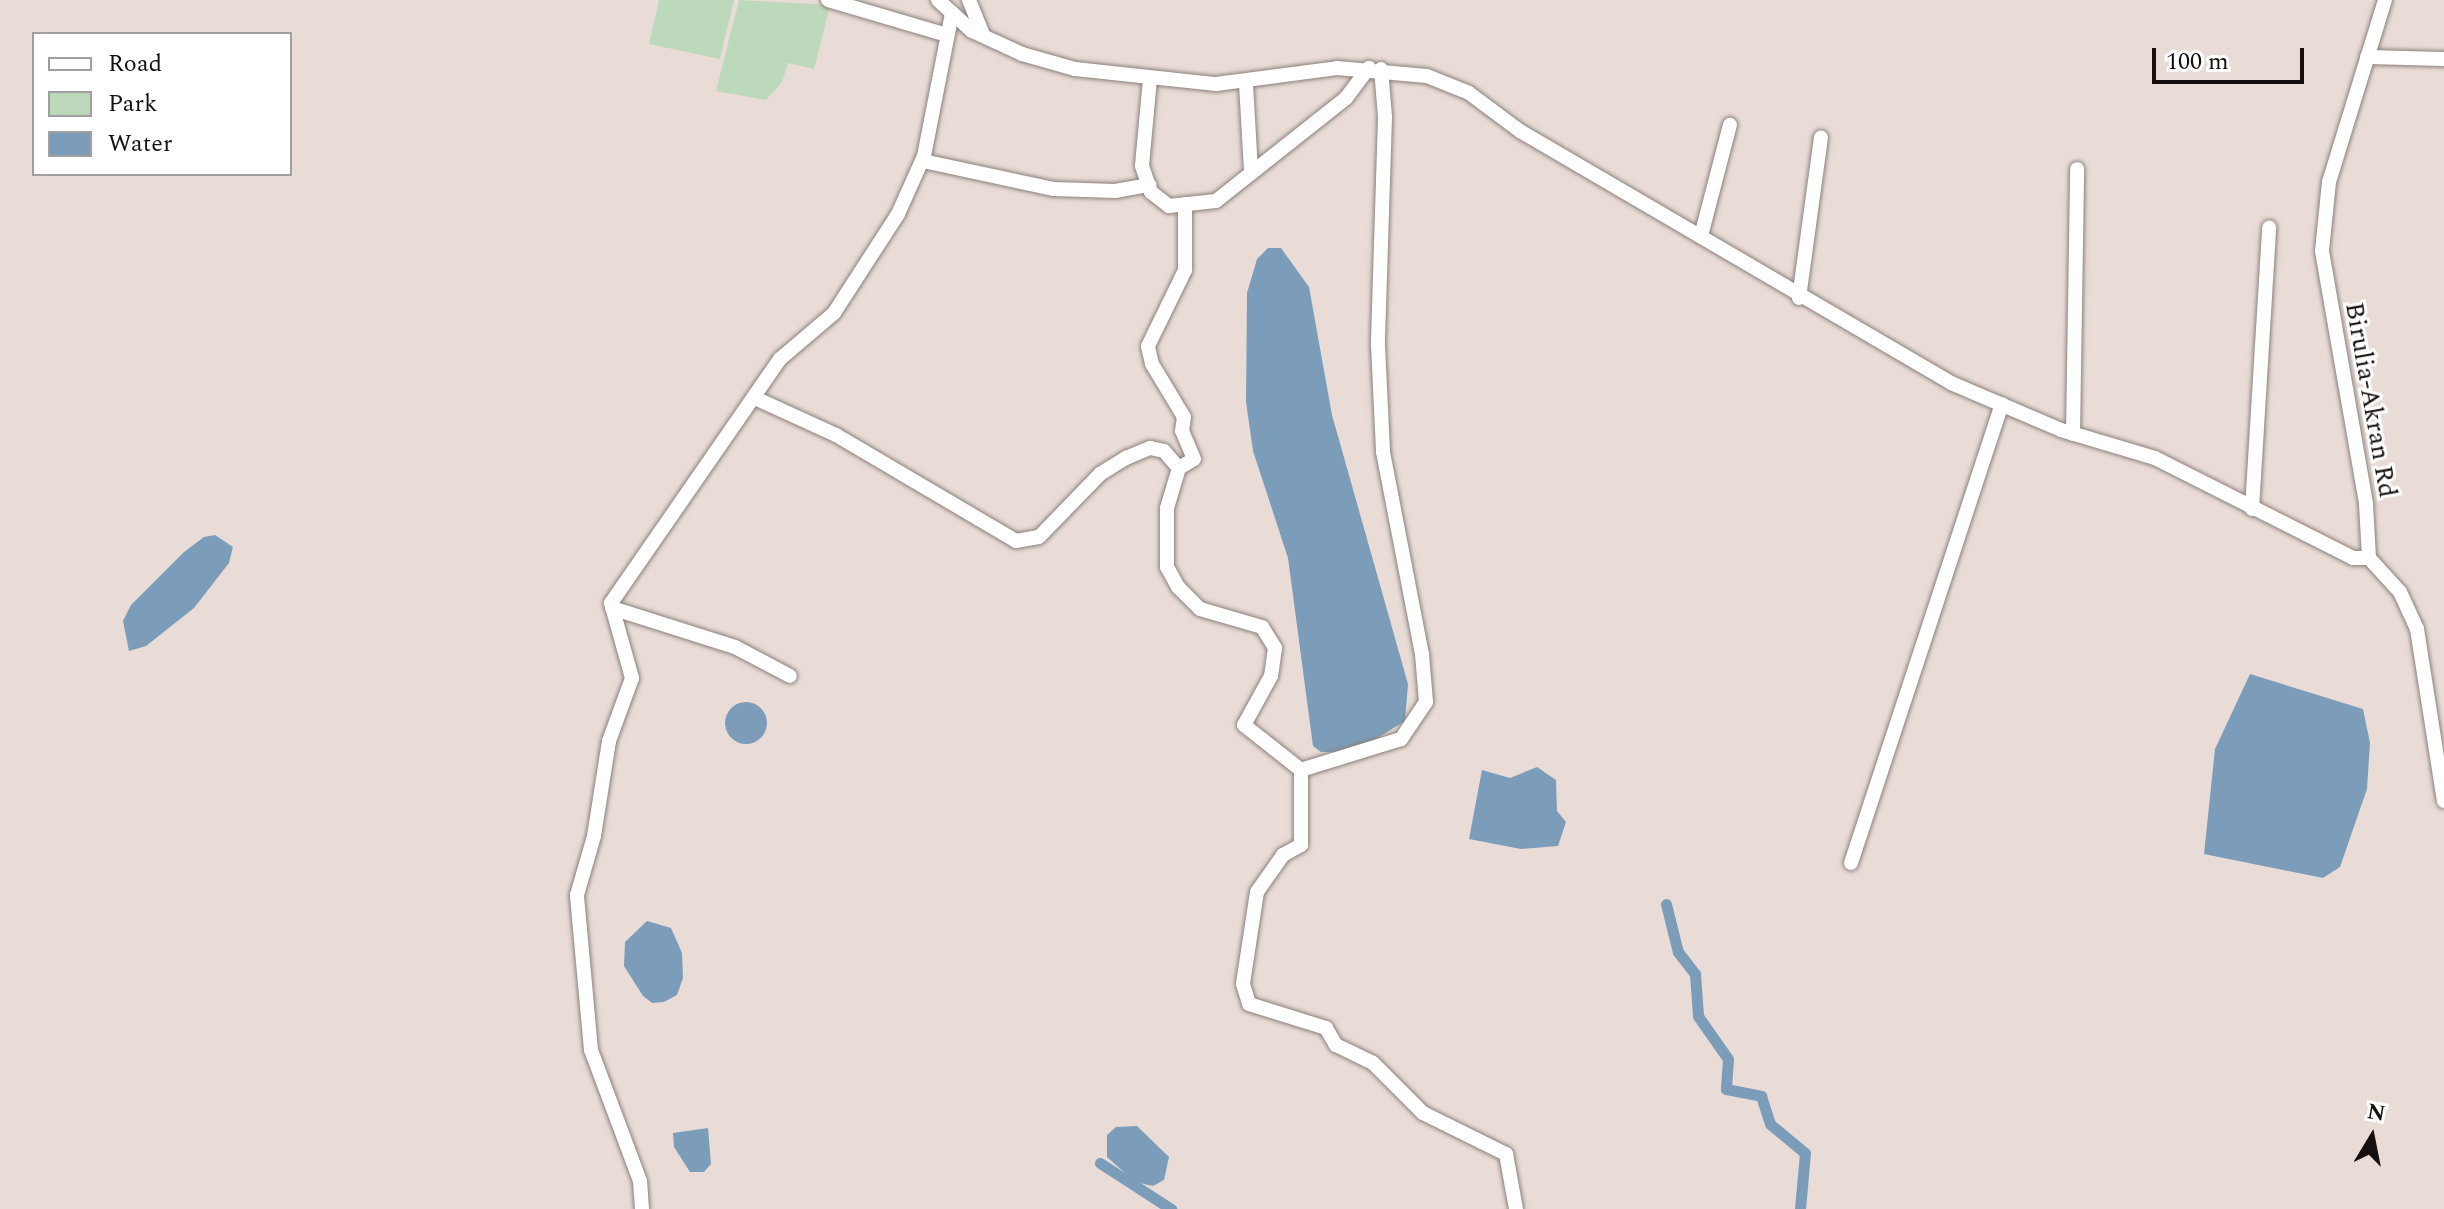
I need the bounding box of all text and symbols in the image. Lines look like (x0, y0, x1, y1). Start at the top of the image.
legend (32, 32, 292, 176)
scale bar (2156, 32, 2308, 82)
text: 100 m (2166, 44, 2229, 80)
text: Road (108, 46, 162, 82)
text: Park (108, 86, 158, 122)
text: Water (108, 126, 172, 162)
street label: Birulia-Akran Rd (2337, 300, 2403, 500)
text: N (2365, 1095, 2388, 1131)
north arrow (2332, 1097, 2412, 1177)

